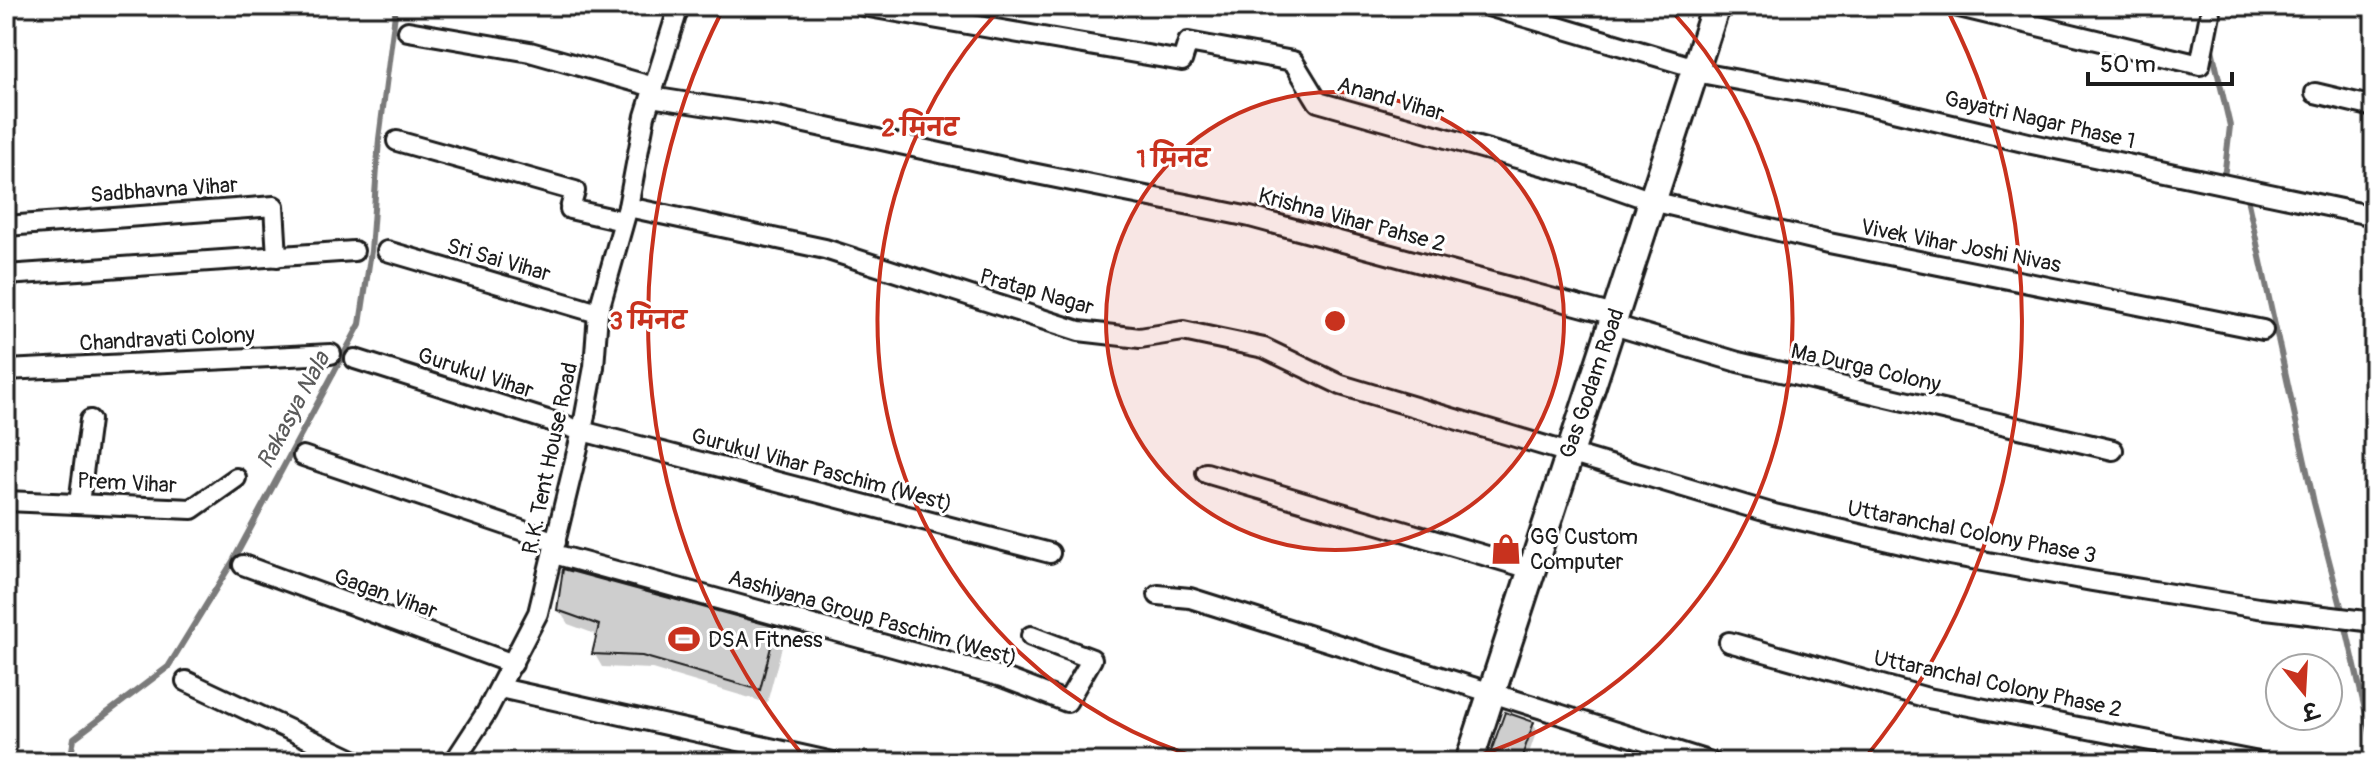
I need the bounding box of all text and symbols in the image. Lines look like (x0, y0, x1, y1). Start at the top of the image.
scale bar (2088, 36, 2232, 86)
text: 50 m (2100, 50, 2156, 79)
street label: Anand Vihar (1334, 70, 1447, 128)
street label: Gayatri Nagar Phase 1 (1942, 84, 2138, 156)
text: 2 मिनट (882, 108, 961, 143)
text: 1 मिनट (1137, 139, 1212, 174)
street label: Sadbhavna Vihar (89, 171, 239, 209)
street label: Krishna Vihar Pahse 2 (1255, 182, 1448, 258)
street label: Vivek Vihar Joshi Nivas (1858, 213, 2064, 279)
street label: Sri Sai Vihar (444, 232, 554, 288)
street label: Pratap Nagar (976, 262, 1097, 322)
text: 3 मिनट (610, 301, 689, 336)
street label: Gas Godam Road (1553, 305, 1631, 462)
centre of rings (1321, 307, 1349, 335)
street label: Chandravati Colony (79, 320, 255, 358)
street label: Ma Durga Colony (1788, 337, 1943, 399)
street label: Gurukul Vihar (414, 341, 537, 405)
water label: Rakasya Nala (251, 345, 337, 473)
street label: R.K. Tent House Road (516, 360, 584, 557)
street label: Gurukul Vihar Paschim (West) (688, 422, 955, 518)
street label: Prem Vihar (77, 466, 178, 500)
street label: Uttaranchal Colony Phase 3 (1845, 494, 2099, 570)
place label: GG Custom Computer (1530, 523, 1638, 576)
shop icon: GG Custom Computer (1489, 532, 1523, 566)
street label: Gagan Vihar (330, 562, 441, 626)
street label: Aashiyana Group Paschim (West) (725, 563, 1020, 673)
sports icon: DSA Fitness (667, 622, 701, 656)
place label: DSA Fitness (708, 626, 823, 654)
street label: Uttaranchal Colony Phase 2 (1871, 644, 2124, 724)
north arrow (2264, 652, 2344, 732)
text: उ (2296, 694, 2323, 726)

